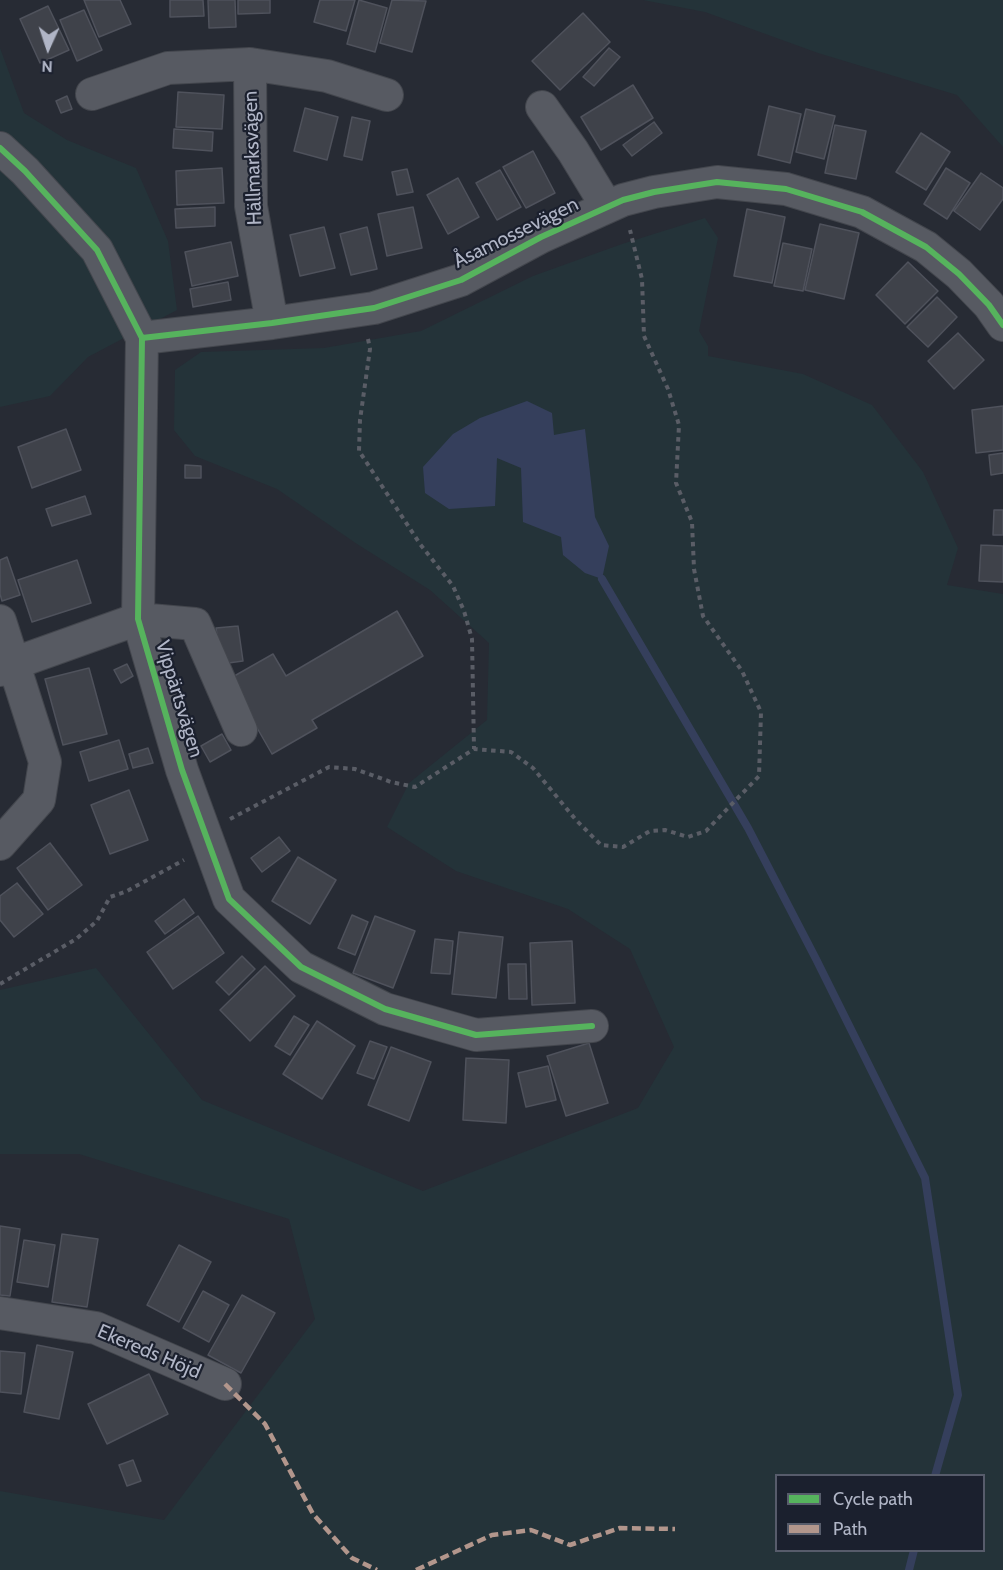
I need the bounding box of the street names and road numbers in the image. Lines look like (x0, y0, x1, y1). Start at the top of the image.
street label: Hällmarksvägen (239, 90, 267, 226)
street label: Åsamossevägen (450, 192, 582, 274)
street label: Vippärtsvägen (150, 638, 208, 760)
street label: Ekereds Höjd (94, 1319, 204, 1385)

